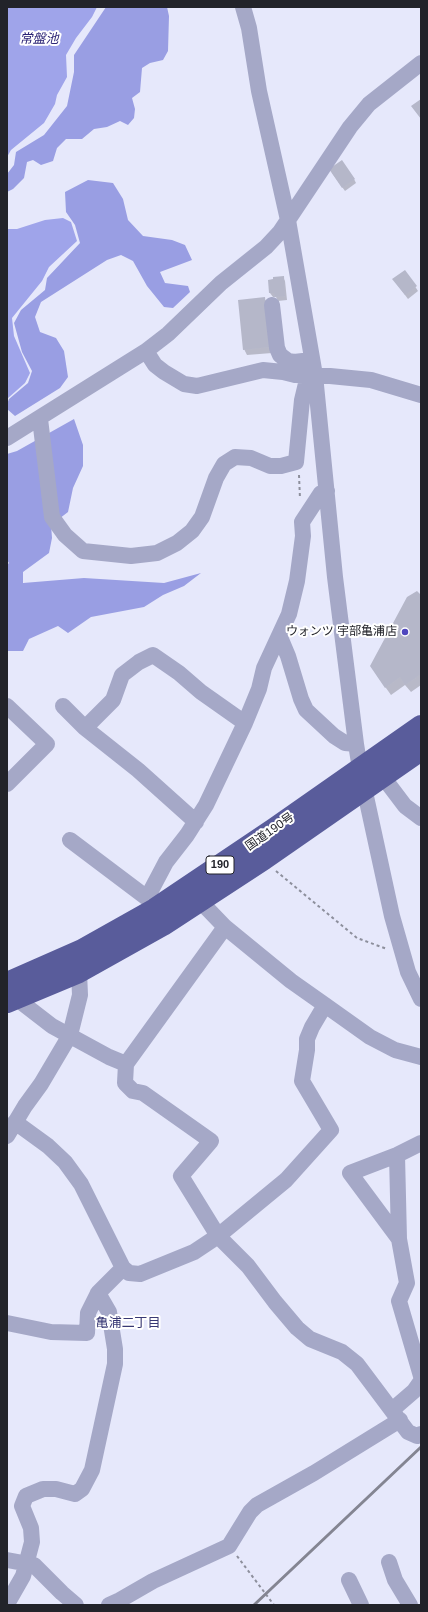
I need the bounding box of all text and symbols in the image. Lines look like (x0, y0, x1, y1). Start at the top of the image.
water label: 常盤池 (20, 31, 58, 47)
place label: ウォンツ 宇部亀浦店 (286, 625, 397, 639)
marker: ウォンツ 宇部亀浦店 (400, 627, 410, 637)
street label: 国道190号 (243, 810, 297, 854)
road number: 190 (206, 856, 234, 874)
district label: 亀浦二丁目 (96, 1315, 160, 1331)

